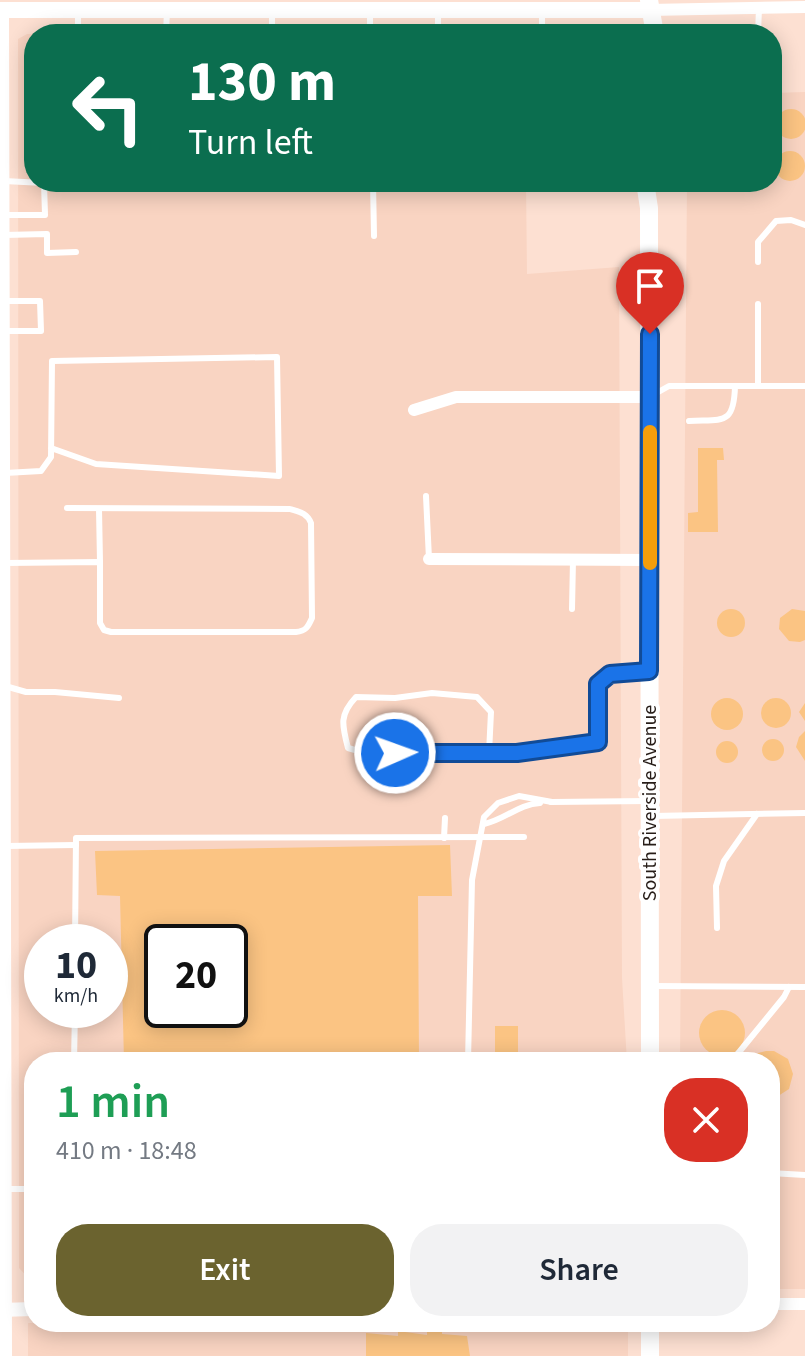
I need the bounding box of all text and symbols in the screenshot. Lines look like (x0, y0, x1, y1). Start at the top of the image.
text: 130 m (188, 43, 336, 122)
icon: left (56, 56, 160, 160)
text: Turn left (188, 117, 313, 168)
pin (616, 252, 684, 334)
icon: arrive (628, 264, 672, 308)
street label: South Riverside Avenue (636, 705, 664, 901)
position arrow (353, 711, 437, 795)
speed limit sign: 20 (144, 924, 248, 1028)
text: 10 (55, 937, 97, 994)
text: km/h (54, 982, 98, 1010)
text: 1 min (56, 1068, 170, 1136)
button: close (664, 1078, 748, 1162)
text: 410 m · 18:48 (56, 1132, 197, 1169)
button: Exit (56, 1224, 394, 1316)
button: Share (410, 1224, 748, 1316)

